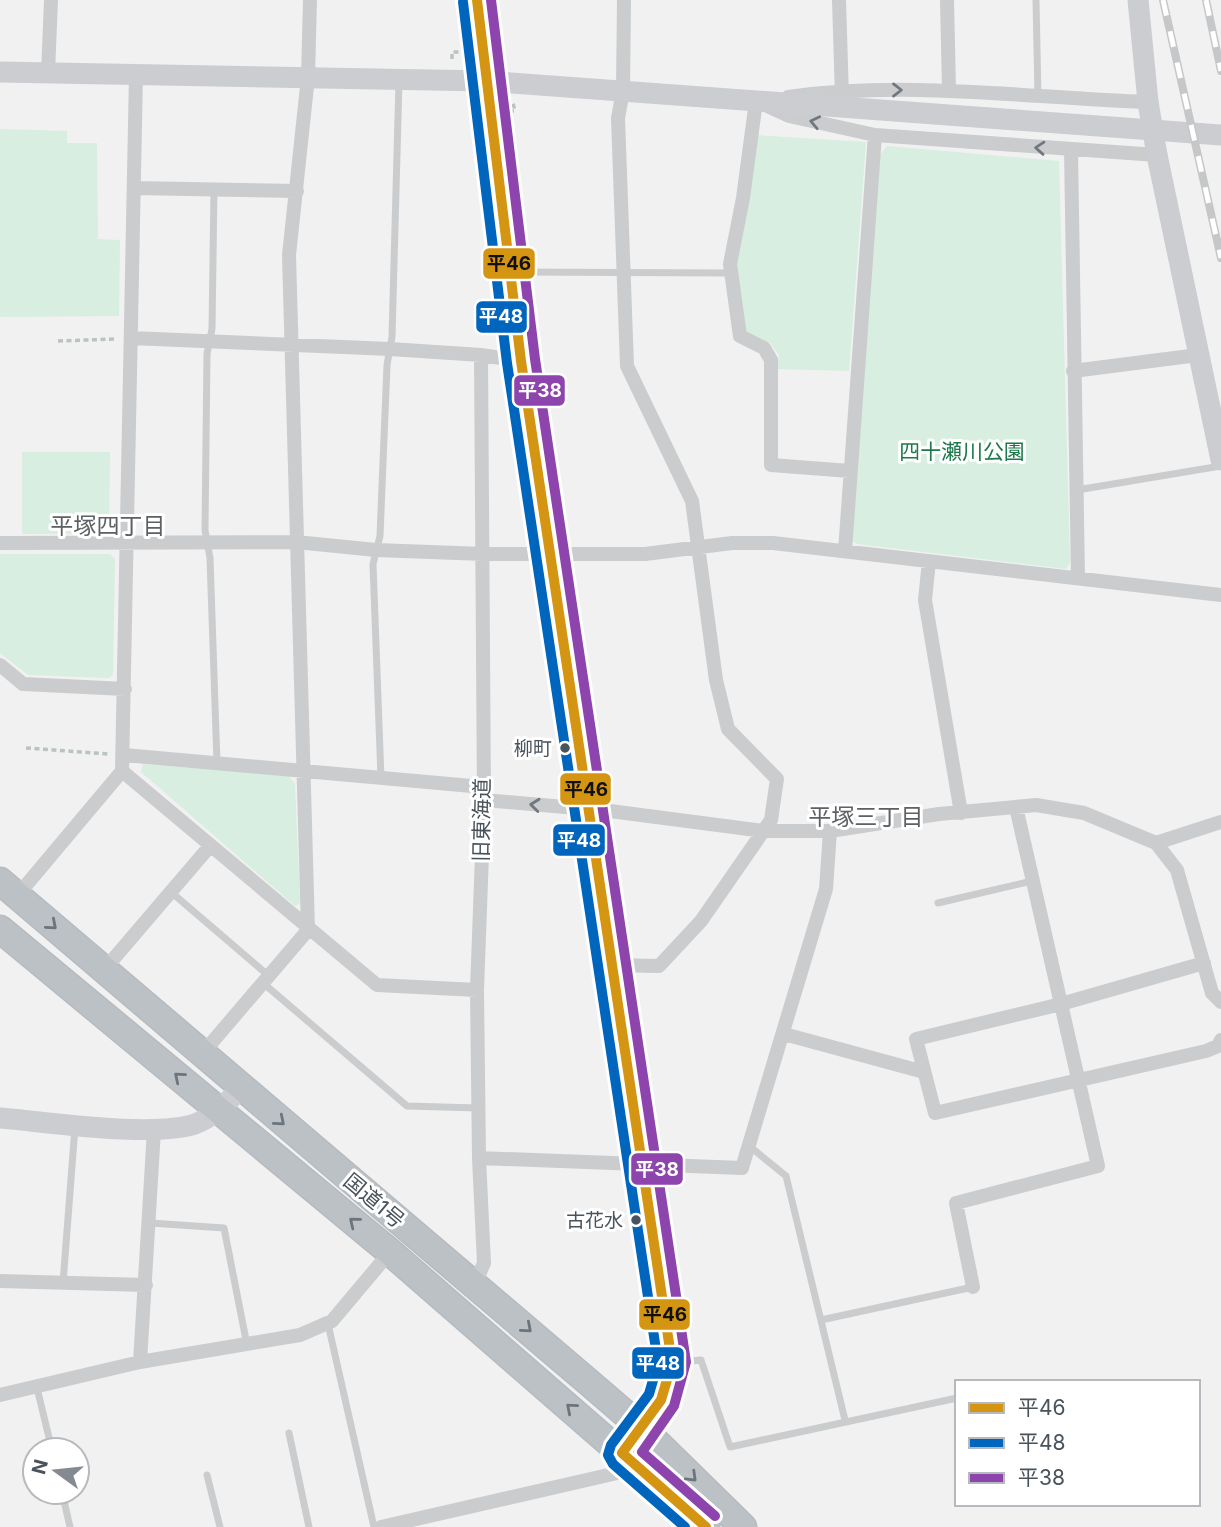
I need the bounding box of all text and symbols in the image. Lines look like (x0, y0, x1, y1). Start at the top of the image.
one-way arrow (892, 82, 903, 97)
one-way arrow (809, 116, 821, 130)
one-way arrow (1034, 141, 1045, 156)
line badge: 平46 (482, 247, 536, 280)
text: 平46 (487, 252, 531, 275)
line badge: 平48 (475, 300, 528, 334)
text: 平48 (479, 305, 523, 328)
line badge: 平38 (513, 374, 566, 407)
text: 平38 (518, 379, 562, 402)
park label: 四十瀬川公園 (899, 439, 1025, 464)
district label: 平塚四丁目 (51, 512, 166, 540)
place label: 柳町 (514, 737, 552, 760)
marker: 柳町 (558, 741, 572, 755)
line badge: 平46 (559, 772, 612, 806)
street label: 旧東海道 (468, 778, 495, 862)
text: 平46 (564, 778, 608, 801)
one-way arrow (529, 798, 540, 813)
district label: 平塚三丁目 (809, 803, 924, 831)
line badge: 平48 (552, 823, 606, 857)
text: 平48 (557, 829, 601, 852)
one-way arrow (43, 917, 56, 929)
one-way arrow (174, 1072, 187, 1085)
one-way arrow (272, 1113, 285, 1125)
line badge: 平38 (630, 1152, 684, 1186)
text: 平38 (635, 1158, 679, 1181)
street label: 国道1号 (339, 1168, 410, 1233)
place label: 古花水 (566, 1209, 623, 1232)
marker: 古花水 (629, 1213, 643, 1227)
one-way arrow (349, 1218, 362, 1230)
line badge: 平46 (638, 1298, 691, 1331)
text: 平46 (643, 1303, 687, 1326)
one-way arrow (519, 1320, 532, 1332)
line badge: 平48 (631, 1346, 685, 1380)
text: 平48 (636, 1352, 680, 1375)
legend (955, 1380, 1200, 1506)
text: 平46 (1018, 1395, 1066, 1420)
one-way arrow (566, 1404, 579, 1417)
text: 平48 (1018, 1430, 1066, 1455)
north arrow (21, 1436, 91, 1506)
text: N (27, 1457, 53, 1477)
text: 平38 (1018, 1465, 1065, 1490)
one-way arrow (684, 1468, 697, 1481)

